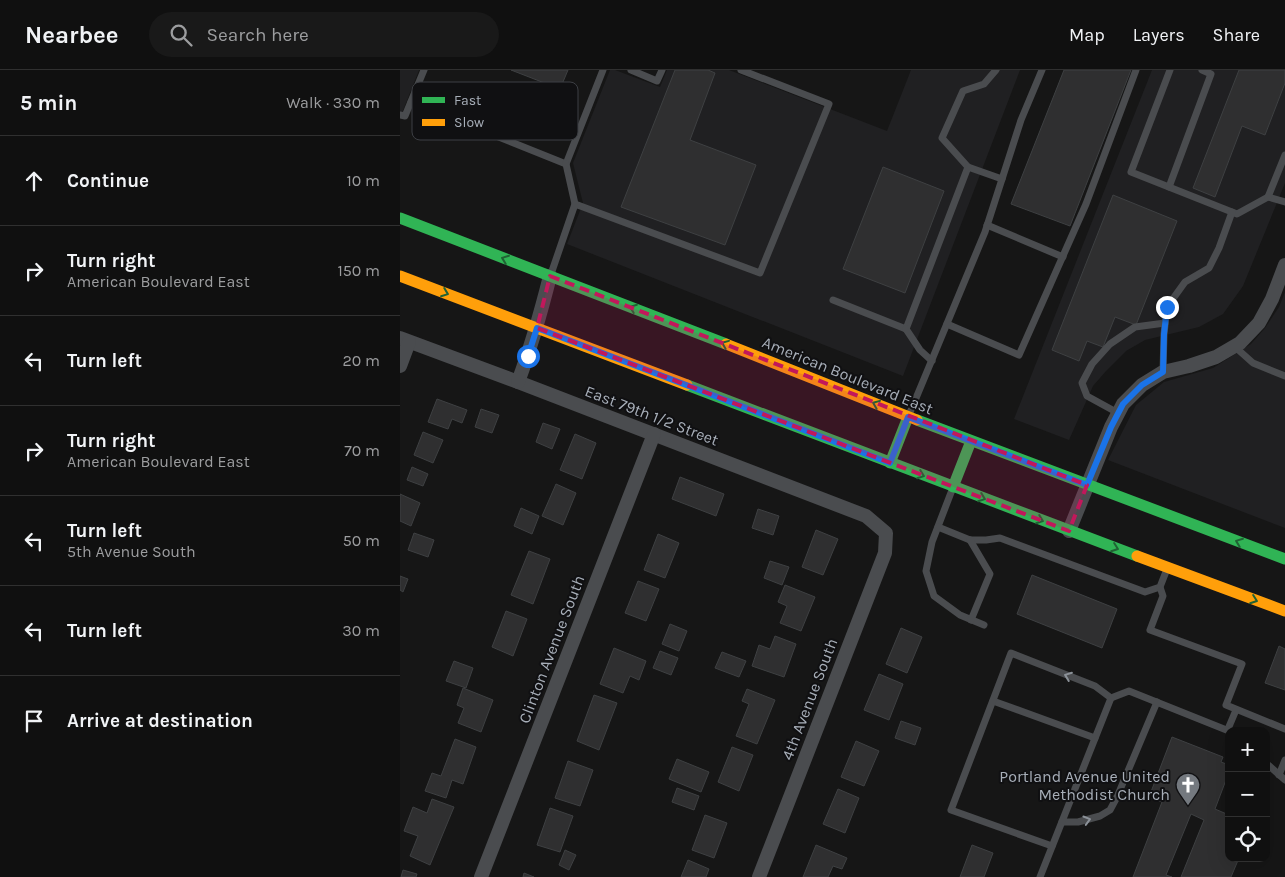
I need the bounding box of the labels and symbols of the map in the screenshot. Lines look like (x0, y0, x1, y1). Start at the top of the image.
legend (412, 82, 578, 140)
text: Fast (454, 92, 481, 109)
text: Slow (454, 114, 484, 131)
one-way arrow (501, 254, 510, 265)
one-way arrow (441, 287, 449, 297)
route end (1156, 296, 1179, 319)
one-way arrow (629, 304, 638, 314)
street label: American Boulevard East (760, 332, 936, 418)
one-way arrow (721, 340, 730, 350)
route start (517, 345, 540, 368)
street label: East 79th 1/2 Street (582, 381, 721, 450)
one-way arrow (872, 400, 881, 411)
one-way arrow (917, 469, 925, 479)
one-way arrow (977, 492, 986, 502)
one-way arrow (1035, 514, 1044, 524)
one-way arrow (1236, 538, 1244, 548)
one-way arrow (1110, 542, 1118, 552)
street label: Clinton Avenue South (514, 572, 588, 726)
one-way arrow (1249, 594, 1258, 604)
street label: 4th Avenue South (778, 636, 841, 763)
one-way arrow (1064, 672, 1073, 682)
place label: Portland Avenue United Methodist Church (999, 767, 1170, 804)
church icon: Portland Avenue United Methodist Church (1175, 772, 1201, 806)
one-way arrow (1082, 815, 1091, 825)

